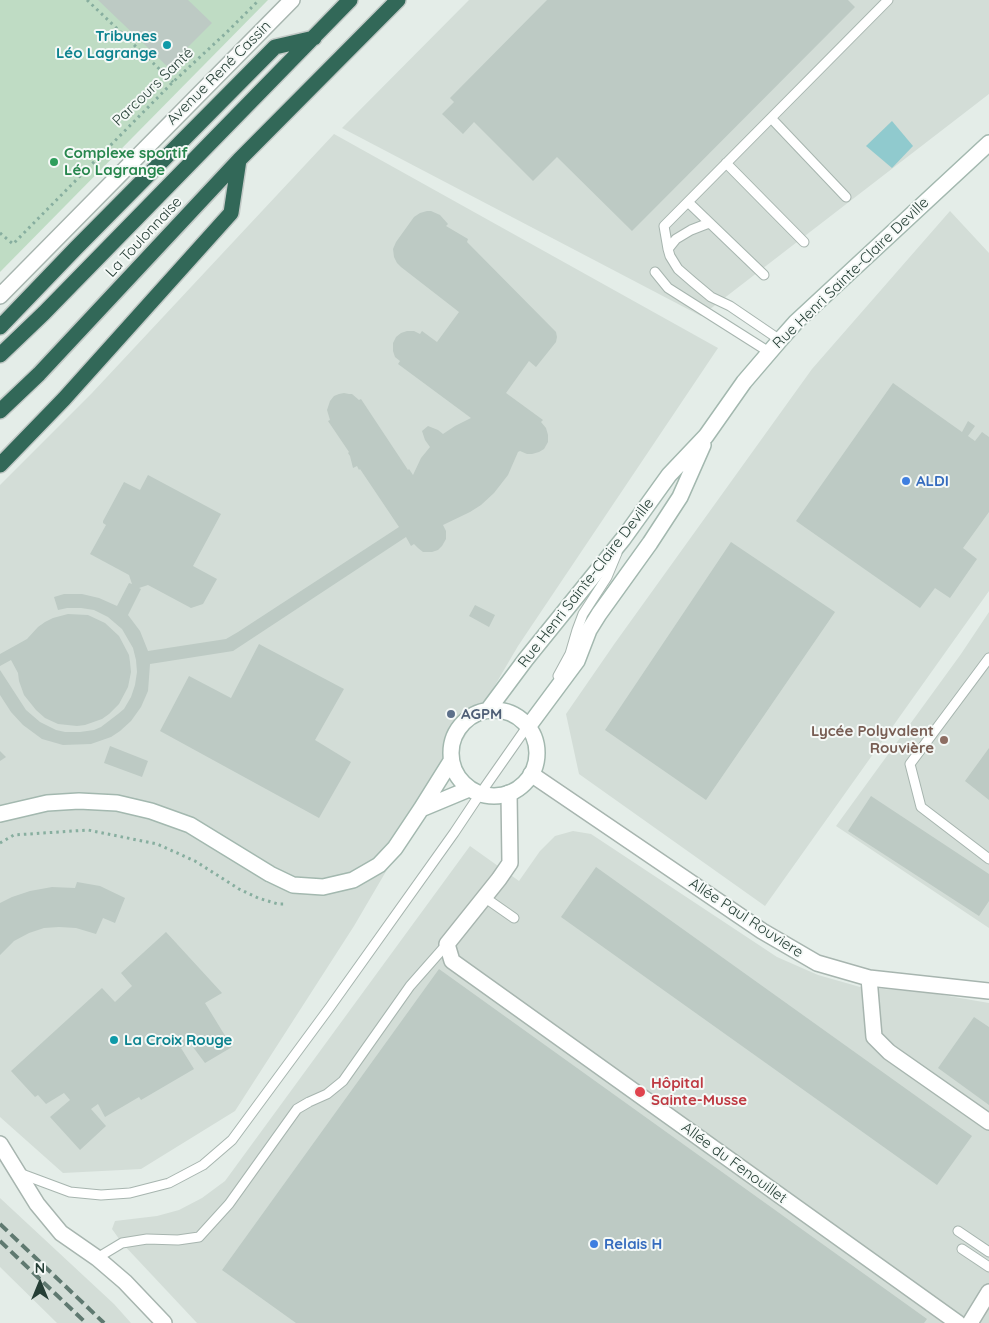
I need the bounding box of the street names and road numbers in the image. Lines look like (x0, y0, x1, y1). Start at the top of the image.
street label: Avenue René Cassin (163, 17, 275, 129)
street label: Parcours Santé (109, 44, 197, 130)
street label: La Toulonnaise (102, 193, 186, 281)
street label: Rue Henri Sainte-Claire Deville (769, 194, 933, 352)
street label: Rue Henri Sainte-Claire Deville (514, 495, 658, 671)
street label: Allée Paul Rouviere (686, 874, 806, 962)
street label: Allée du Fenouillet (678, 1119, 790, 1207)

